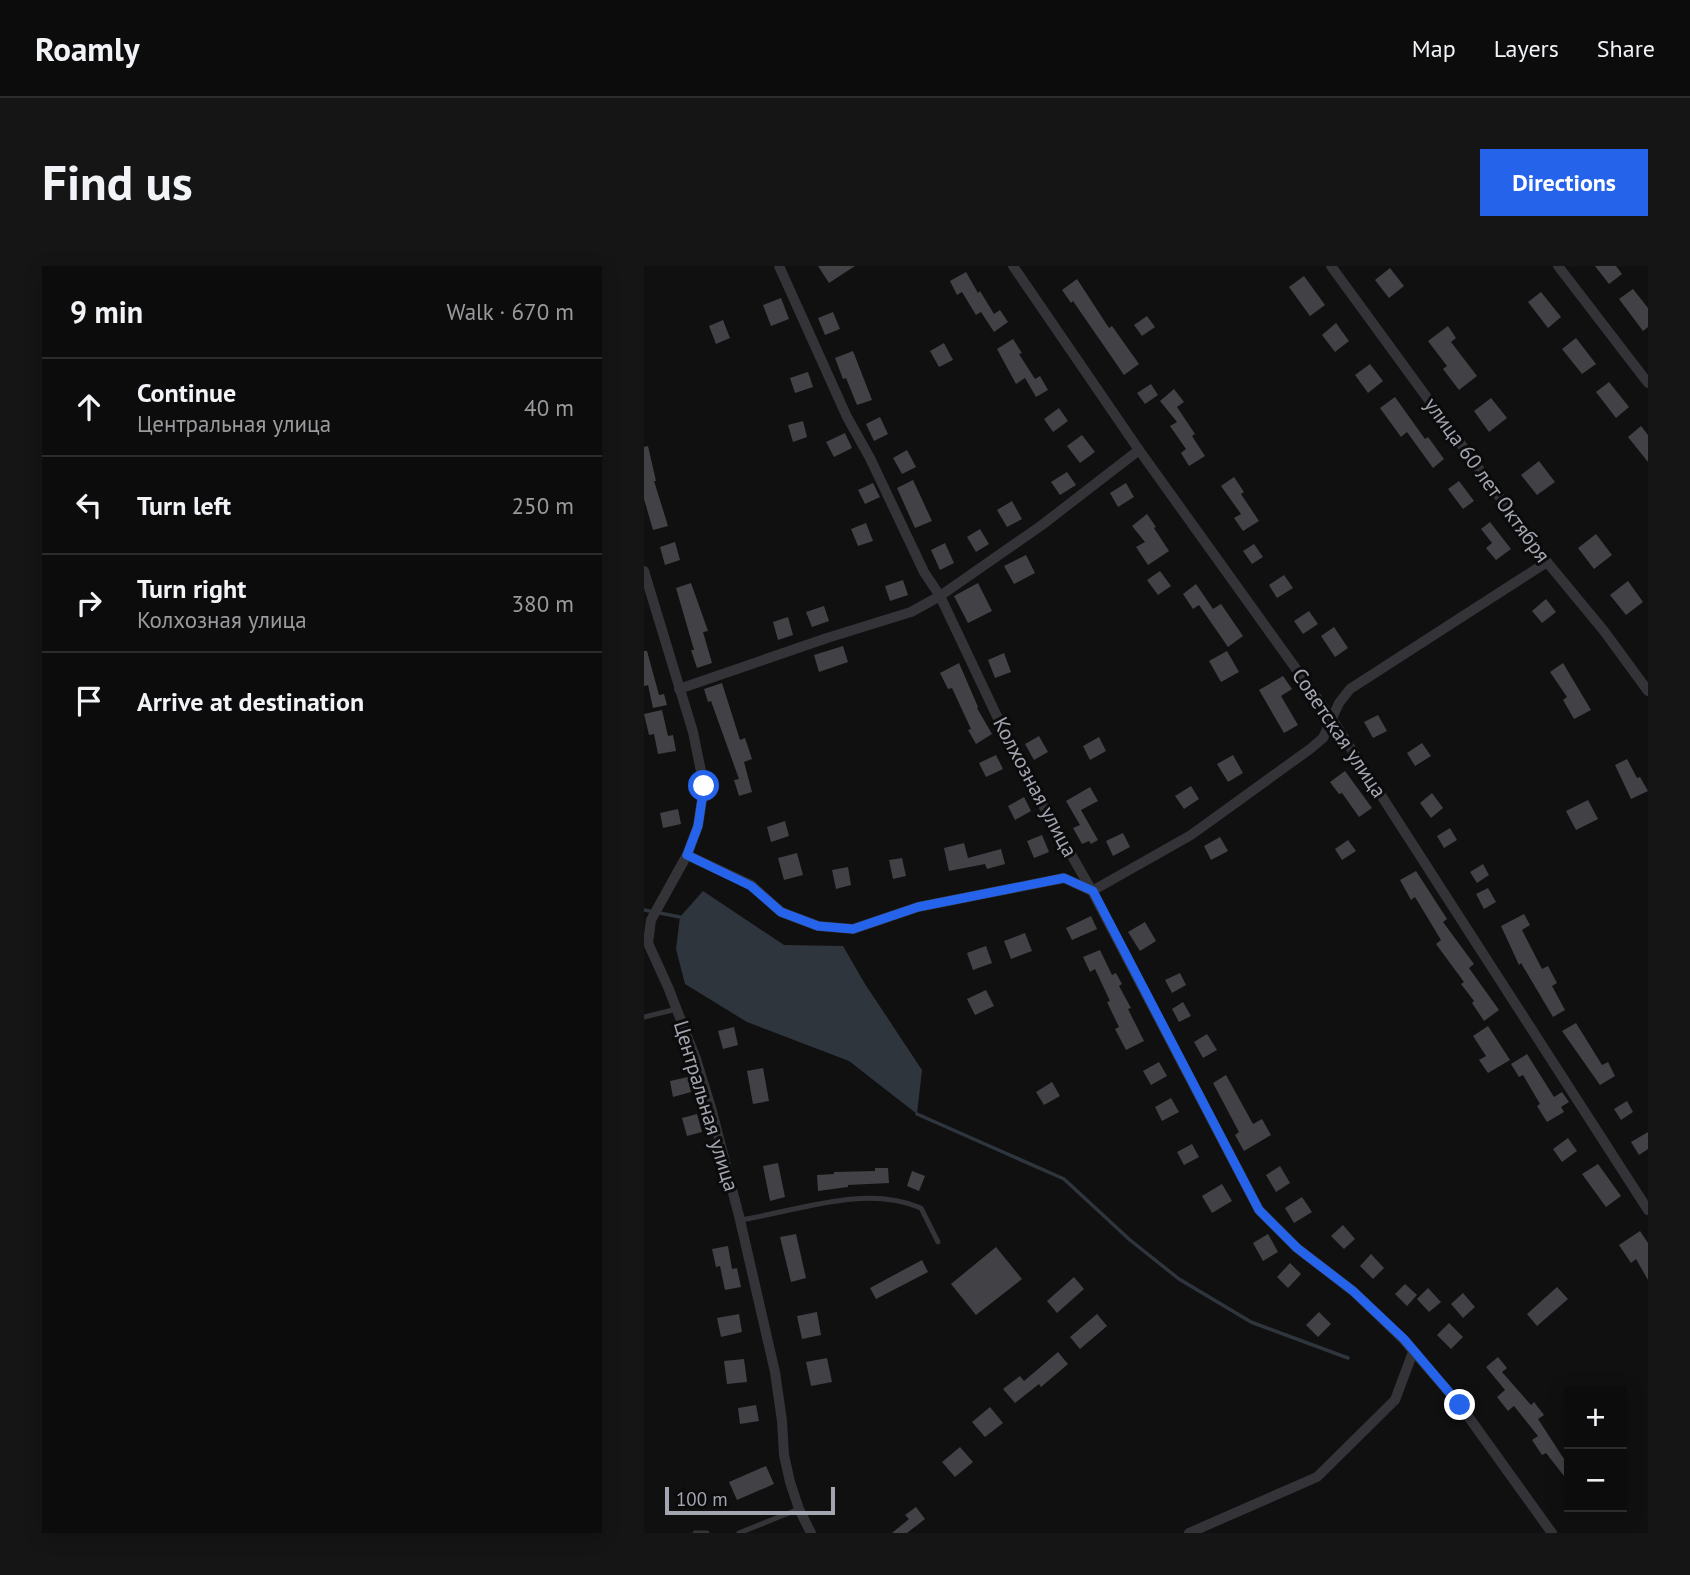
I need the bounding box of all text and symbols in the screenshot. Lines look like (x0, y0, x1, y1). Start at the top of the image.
text: Roamly (35, 27, 139, 70)
text: Map (1412, 33, 1456, 64)
text: Layers (1494, 33, 1559, 64)
text: Share (1597, 33, 1655, 64)
button: Directions (1480, 149, 1648, 216)
text: Find us (42, 150, 193, 214)
text: 9 min (70, 292, 143, 331)
text: Walk · 670 m (447, 297, 574, 326)
text: Continue (137, 376, 236, 409)
icon: ahead (70, 388, 108, 426)
street label: улица 60 лет Октября (1418, 392, 1556, 568)
text: 40 m (524, 393, 574, 422)
text: Центральная улица (137, 409, 331, 438)
icon: left (70, 486, 108, 524)
text: Turn left (137, 489, 231, 522)
text: 250 m (512, 491, 574, 520)
text: Turn right (137, 572, 246, 605)
icon: right (70, 584, 108, 622)
text: 380 m (512, 589, 574, 618)
text: Колхозная улица (137, 605, 307, 634)
street label: Советская улица (1286, 663, 1393, 803)
icon: arrive (70, 682, 108, 720)
text: Arrive at destination (137, 685, 364, 718)
street label: Колхозная улица (987, 712, 1084, 861)
route start (688, 770, 719, 801)
street label: Центральная улица (668, 1017, 745, 1195)
map controls (1564, 1386, 1627, 1512)
button: + (1564, 1386, 1627, 1449)
route end (1444, 1389, 1475, 1420)
button: − (1564, 1449, 1627, 1512)
scale bar (665, 1484, 835, 1516)
text: 100 m (676, 1487, 728, 1511)

